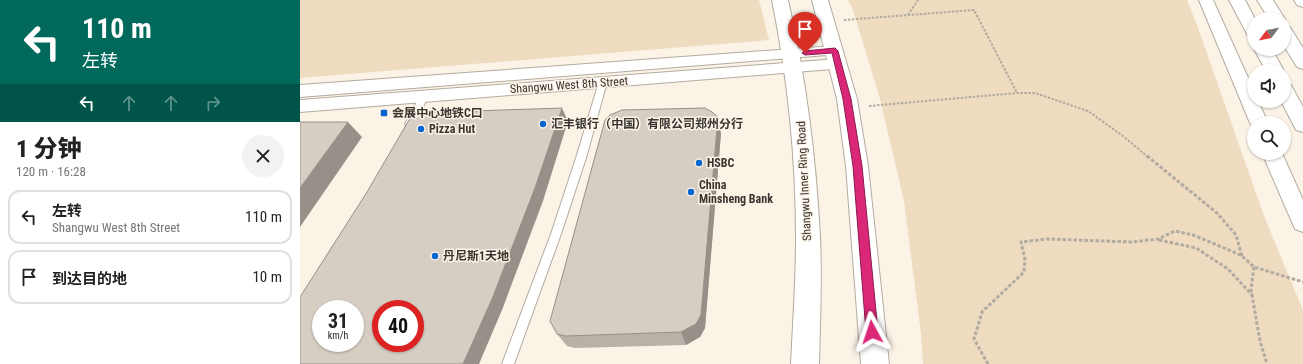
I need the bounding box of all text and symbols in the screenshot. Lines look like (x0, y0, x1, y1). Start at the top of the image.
text: 110 m (82, 12, 152, 45)
pin (788, 12, 822, 53)
north arrow (1247, 12, 1291, 56)
map controls (1247, 12, 1291, 160)
icon: left (16, 16, 68, 68)
icon: arrive (794, 18, 816, 40)
text: 左转 (82, 50, 118, 71)
button: sound (1247, 64, 1291, 108)
street label: Shangwu West 8th Street (509, 74, 629, 96)
icon: left (76, 92, 98, 114)
icon: ahead (118, 92, 140, 114)
icon: ahead (160, 92, 182, 114)
icon: right (202, 92, 224, 114)
place label: 会展中心地铁C口 (392, 106, 483, 120)
marker: 会展中心地铁C口 (379, 108, 389, 118)
button: search (1247, 116, 1291, 160)
place label: 汇丰银行（中国）有限公司郑州分行 (551, 117, 743, 131)
marker: 汇丰银行（中国）有限公司郑州分行 (538, 119, 548, 129)
street label: Shangwu Inner Ring Road (794, 121, 814, 241)
place label: Pizza Hut (429, 122, 475, 136)
marker: Pizza Hut (416, 124, 426, 134)
text: 1 分钟 (16, 135, 82, 163)
button: close (242, 135, 284, 177)
place label: HSBC (707, 156, 735, 170)
marker: HSBC (694, 158, 704, 168)
text: 120 m · 16:28 (16, 164, 86, 179)
place label: China Minsheng Bank (699, 178, 773, 206)
marker: China Minsheng Bank (686, 187, 696, 197)
text: 左转 (52, 202, 82, 220)
icon: left (18, 206, 40, 228)
text: 110 m (245, 208, 282, 226)
text: Shangwu West 8th Street (52, 220, 180, 235)
place label: 丹尼斯1天地 (443, 249, 509, 263)
marker: 丹尼斯1天地 (430, 251, 440, 261)
icon: arrive (18, 266, 40, 288)
text: 10 m (252, 268, 282, 286)
text: 到达目的地 (52, 270, 127, 288)
speed limit sign: 40 (372, 300, 424, 352)
text: 31 (328, 309, 348, 333)
position arrow (851, 311, 893, 353)
text: km/h (328, 330, 348, 341)

